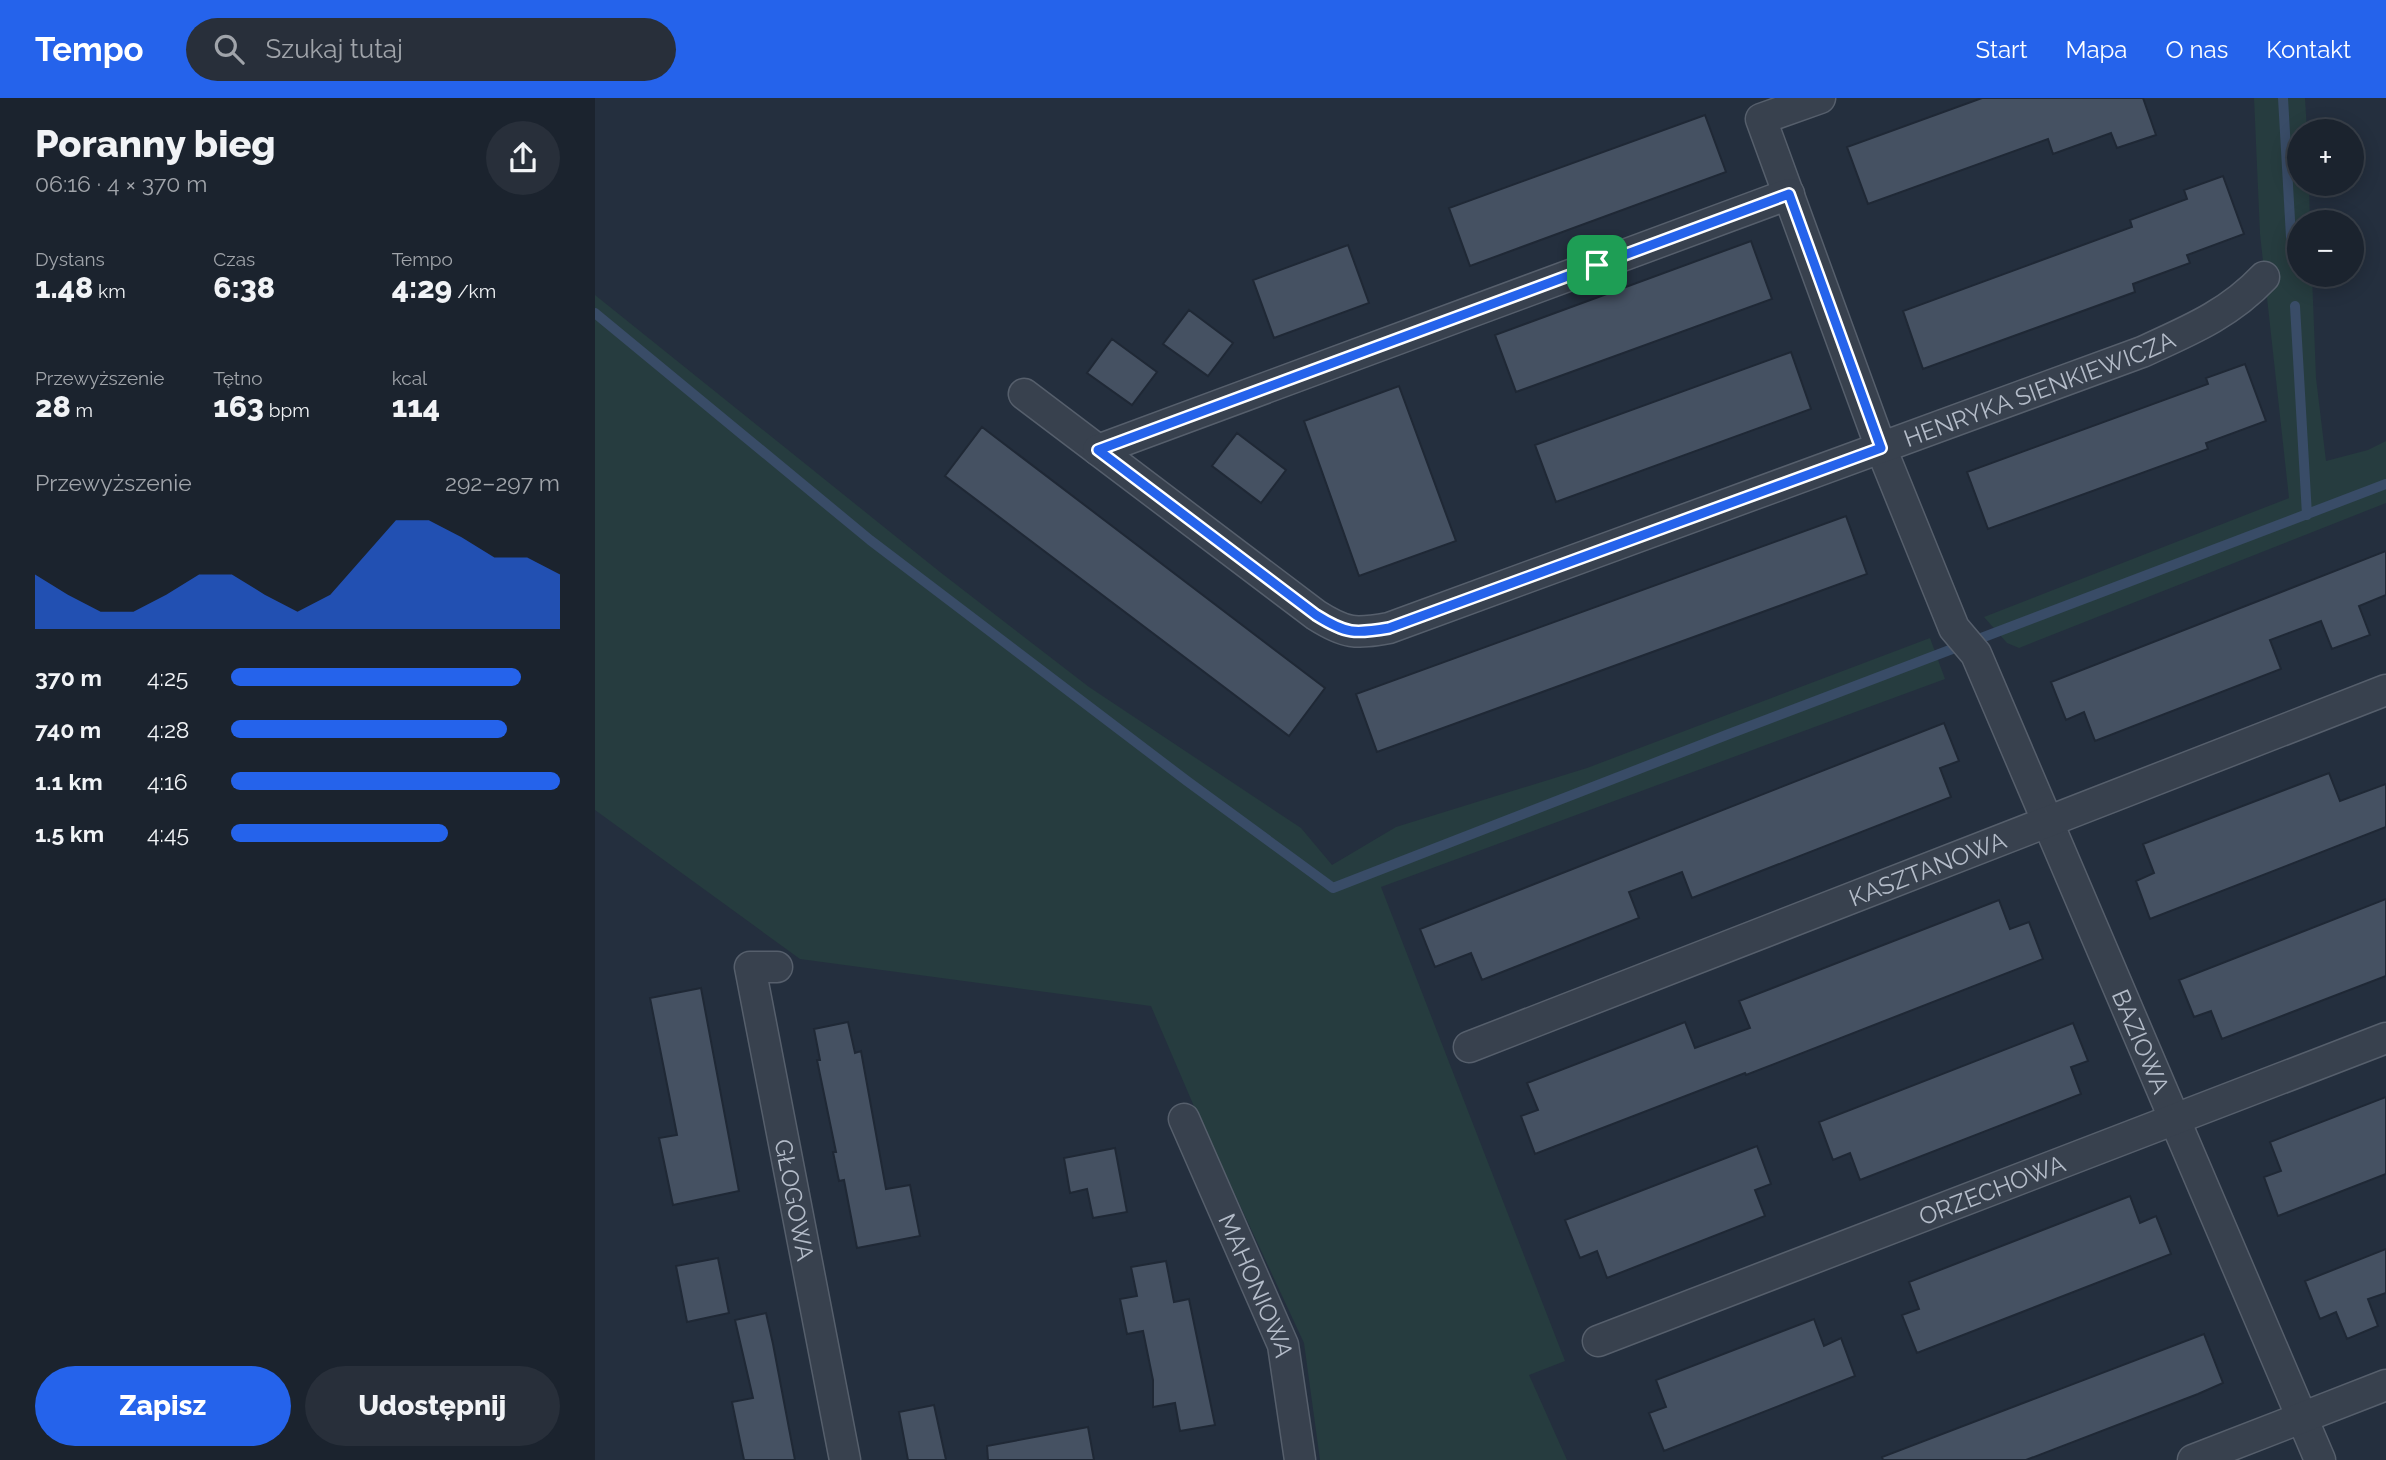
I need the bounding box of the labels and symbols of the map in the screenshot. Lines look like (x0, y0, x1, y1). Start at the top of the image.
pin (1567, 235, 1627, 295)
street label: HENRYKA SIENKIEWICZA (1900, 324, 2180, 453)
street label: KASZTANOWA (1845, 825, 2010, 912)
street label: BAZIOWA (2106, 985, 2176, 1097)
street label: GŁOGOWA (769, 1136, 821, 1263)
street label: ORZECHOWA (1915, 1148, 2069, 1231)
street label: MAHONIOWA (1213, 1209, 1299, 1360)

